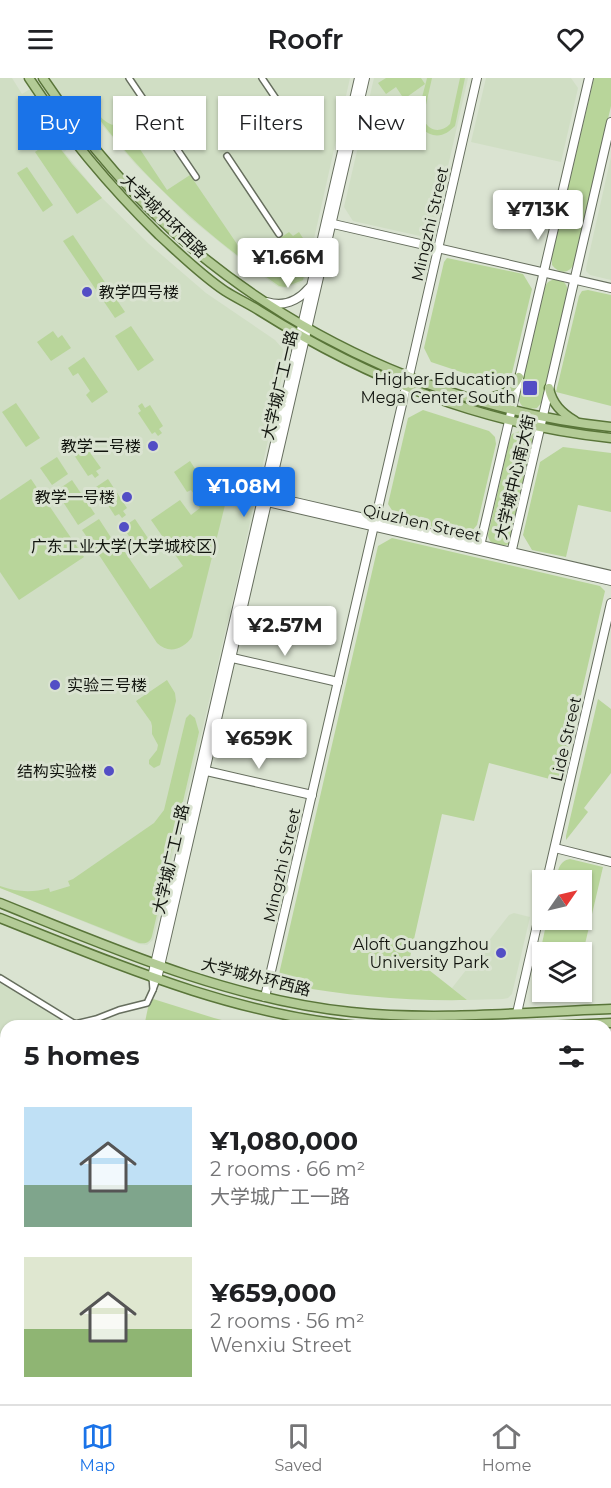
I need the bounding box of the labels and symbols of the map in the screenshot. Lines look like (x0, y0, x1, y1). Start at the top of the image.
street label: Mingzhi Street (408, 164, 453, 283)
street label: 大学城中环西路 (117, 170, 211, 262)
pin: ¥713K (496, 190, 580, 241)
pin: ¥1.66M (239, 238, 337, 289)
place label: 教学四号楼 (99, 283, 179, 302)
marker: 教学四号楼 (80, 285, 94, 299)
street label: 大学城广工一路 (258, 328, 302, 442)
place label: Higher Education Mega Center South (361, 370, 516, 407)
marker: Higher Education Mega Center South (521, 379, 539, 397)
street label: 大学城中心南大街 (491, 412, 539, 542)
place label: 教学二号楼 (61, 437, 141, 456)
marker: 教学二号楼 (146, 439, 160, 453)
pin: ¥1.08M (195, 467, 293, 518)
place label: 教学一号楼 (35, 488, 115, 507)
marker: 教学一号楼 (120, 490, 134, 504)
street label: Qiuzhen Street (361, 500, 483, 546)
marker: 广东工业大学(大学城校区) (117, 520, 131, 534)
place label: 广东工业大学(大学城校区) (31, 537, 217, 556)
pin: ¥2.57M (236, 606, 334, 657)
place label: 实验三号楼 (67, 676, 147, 695)
marker: 实验三号楼 (48, 678, 62, 692)
street label: Lide Street (547, 694, 585, 783)
pin: ¥659K (217, 719, 301, 770)
place label: 结构实验楼 (17, 762, 97, 781)
marker: 结构实验楼 (102, 764, 116, 778)
street label: 大学城广工一路 (149, 802, 193, 916)
street label: Mingzhi Street (260, 805, 305, 924)
north arrow (532, 870, 592, 930)
place label: Aloft Guangzhou University Park (353, 935, 489, 972)
marker: Aloft Guangzhou University Park (494, 946, 508, 960)
street label: 大学城外环西路 (199, 954, 313, 1000)

